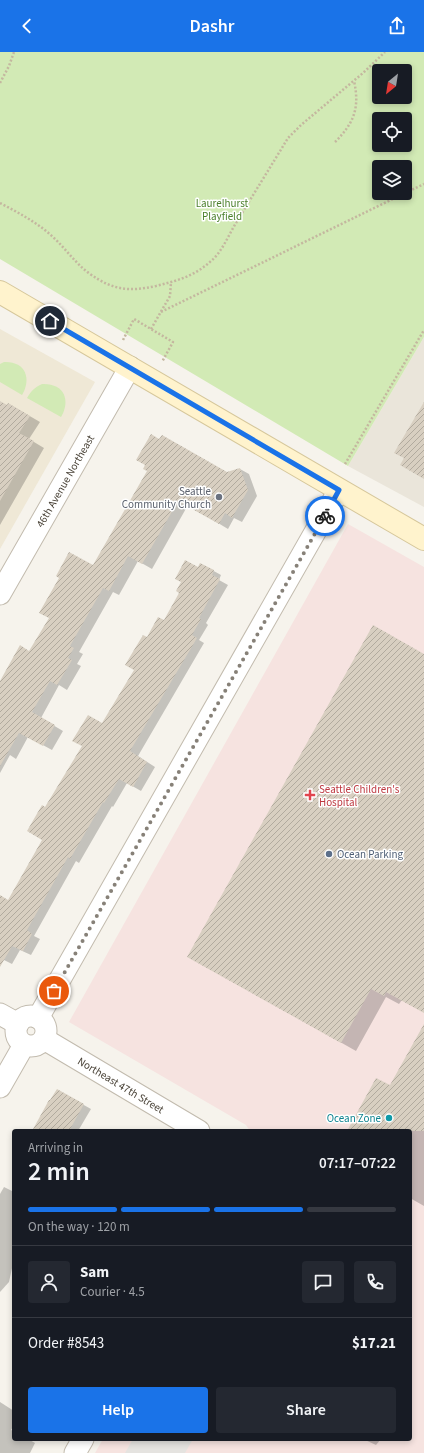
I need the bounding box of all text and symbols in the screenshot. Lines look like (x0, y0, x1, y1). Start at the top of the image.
text: Dashr (189, 14, 235, 39)
icon: back (16, 15, 38, 37)
icon: share (386, 15, 408, 37)
north arrow (372, 64, 412, 104)
map controls (372, 64, 412, 200)
button: locate (372, 112, 412, 152)
button: layers (372, 160, 412, 200)
park label: Laurelhurst Playfield (196, 196, 249, 224)
pin (33, 304, 67, 338)
icon: home (39, 310, 61, 332)
street label: 46th Avenue Northeast (33, 432, 98, 530)
place label: Seattle Community Church (122, 484, 212, 512)
marker: Seattle Community Church (214, 492, 224, 502)
courier (305, 496, 345, 536)
icon: bike (314, 505, 336, 527)
place label: Seattle Children's Hospital (319, 782, 400, 810)
marker: Seattle Children's Hospital (304, 789, 316, 801)
place label: Ocean Parking (337, 847, 403, 862)
marker: Ocean Parking (324, 849, 334, 859)
pin (37, 974, 71, 1008)
icon: bag (43, 980, 65, 1002)
street label: Northeast 47th Street (75, 1054, 167, 1117)
place label: Ocean Zone (327, 1111, 382, 1126)
marker: Ocean Zone (384, 1113, 394, 1123)
text: Arriving in (28, 1139, 83, 1157)
text: 2 min (28, 1153, 90, 1190)
text: 07:17–07:22 (319, 1153, 396, 1174)
text: On the way · 120 m (28, 1218, 130, 1236)
button: person (28, 1261, 70, 1303)
button: chat (302, 1261, 344, 1303)
button: phone (354, 1261, 396, 1303)
text: Sam (80, 1262, 109, 1283)
text: Courier · 4.5 (80, 1283, 145, 1301)
text: Order #8543 (28, 1333, 104, 1354)
text: $17.21 (352, 1333, 396, 1354)
button: Help (28, 1387, 208, 1433)
button: Share (216, 1387, 396, 1433)

